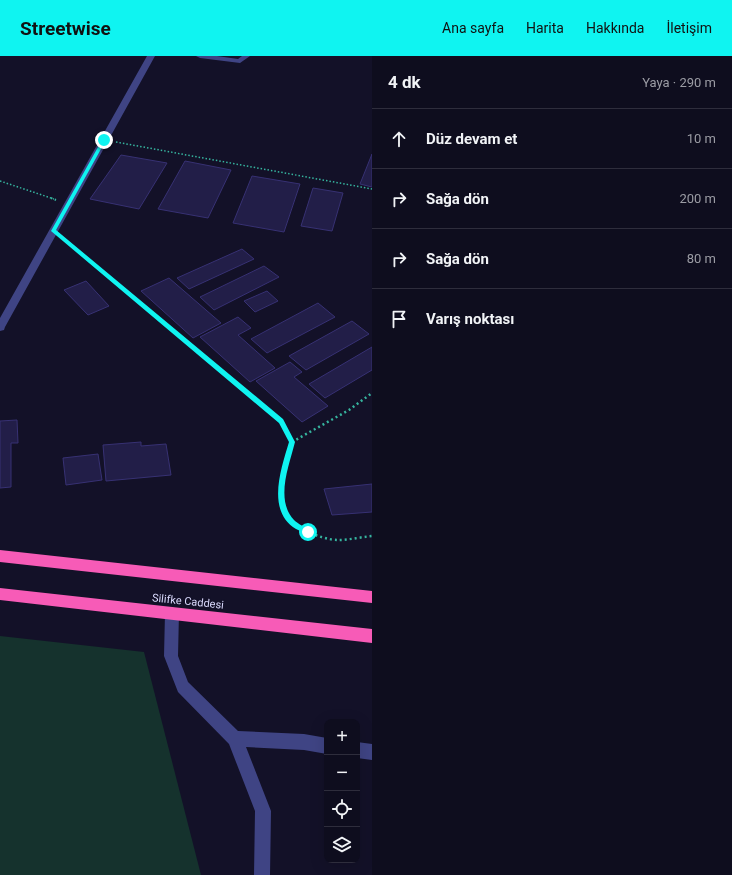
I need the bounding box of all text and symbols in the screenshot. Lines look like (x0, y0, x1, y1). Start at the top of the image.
text: Streetwise (20, 17, 111, 40)
text: Ana sayfa (442, 20, 504, 36)
text: Harita (526, 20, 564, 36)
text: Hakkında (586, 20, 644, 36)
text: İletişim (666, 20, 712, 36)
text: 4 dk (388, 72, 421, 92)
text: Yaya · 290 m (642, 75, 716, 90)
icon: ahead (388, 128, 410, 150)
text: Düz devam et (426, 130, 517, 148)
route end (95, 131, 113, 149)
text: 10 m (687, 131, 716, 146)
icon: right (388, 188, 410, 210)
text: Sağa dön (426, 190, 489, 208)
text: 200 m (679, 191, 716, 206)
icon: right (388, 248, 410, 270)
text: Sağa dön (426, 250, 489, 268)
text: 80 m (687, 251, 716, 266)
icon: arrive (388, 308, 410, 330)
text: Varış noktası (426, 310, 514, 328)
route start (299, 523, 317, 541)
street label: Silifke Caddesi (151, 591, 225, 612)
map controls (324, 719, 360, 863)
button: + (324, 719, 360, 755)
button: − (324, 755, 360, 791)
button: locate (324, 791, 360, 827)
button: layers (324, 827, 360, 863)

